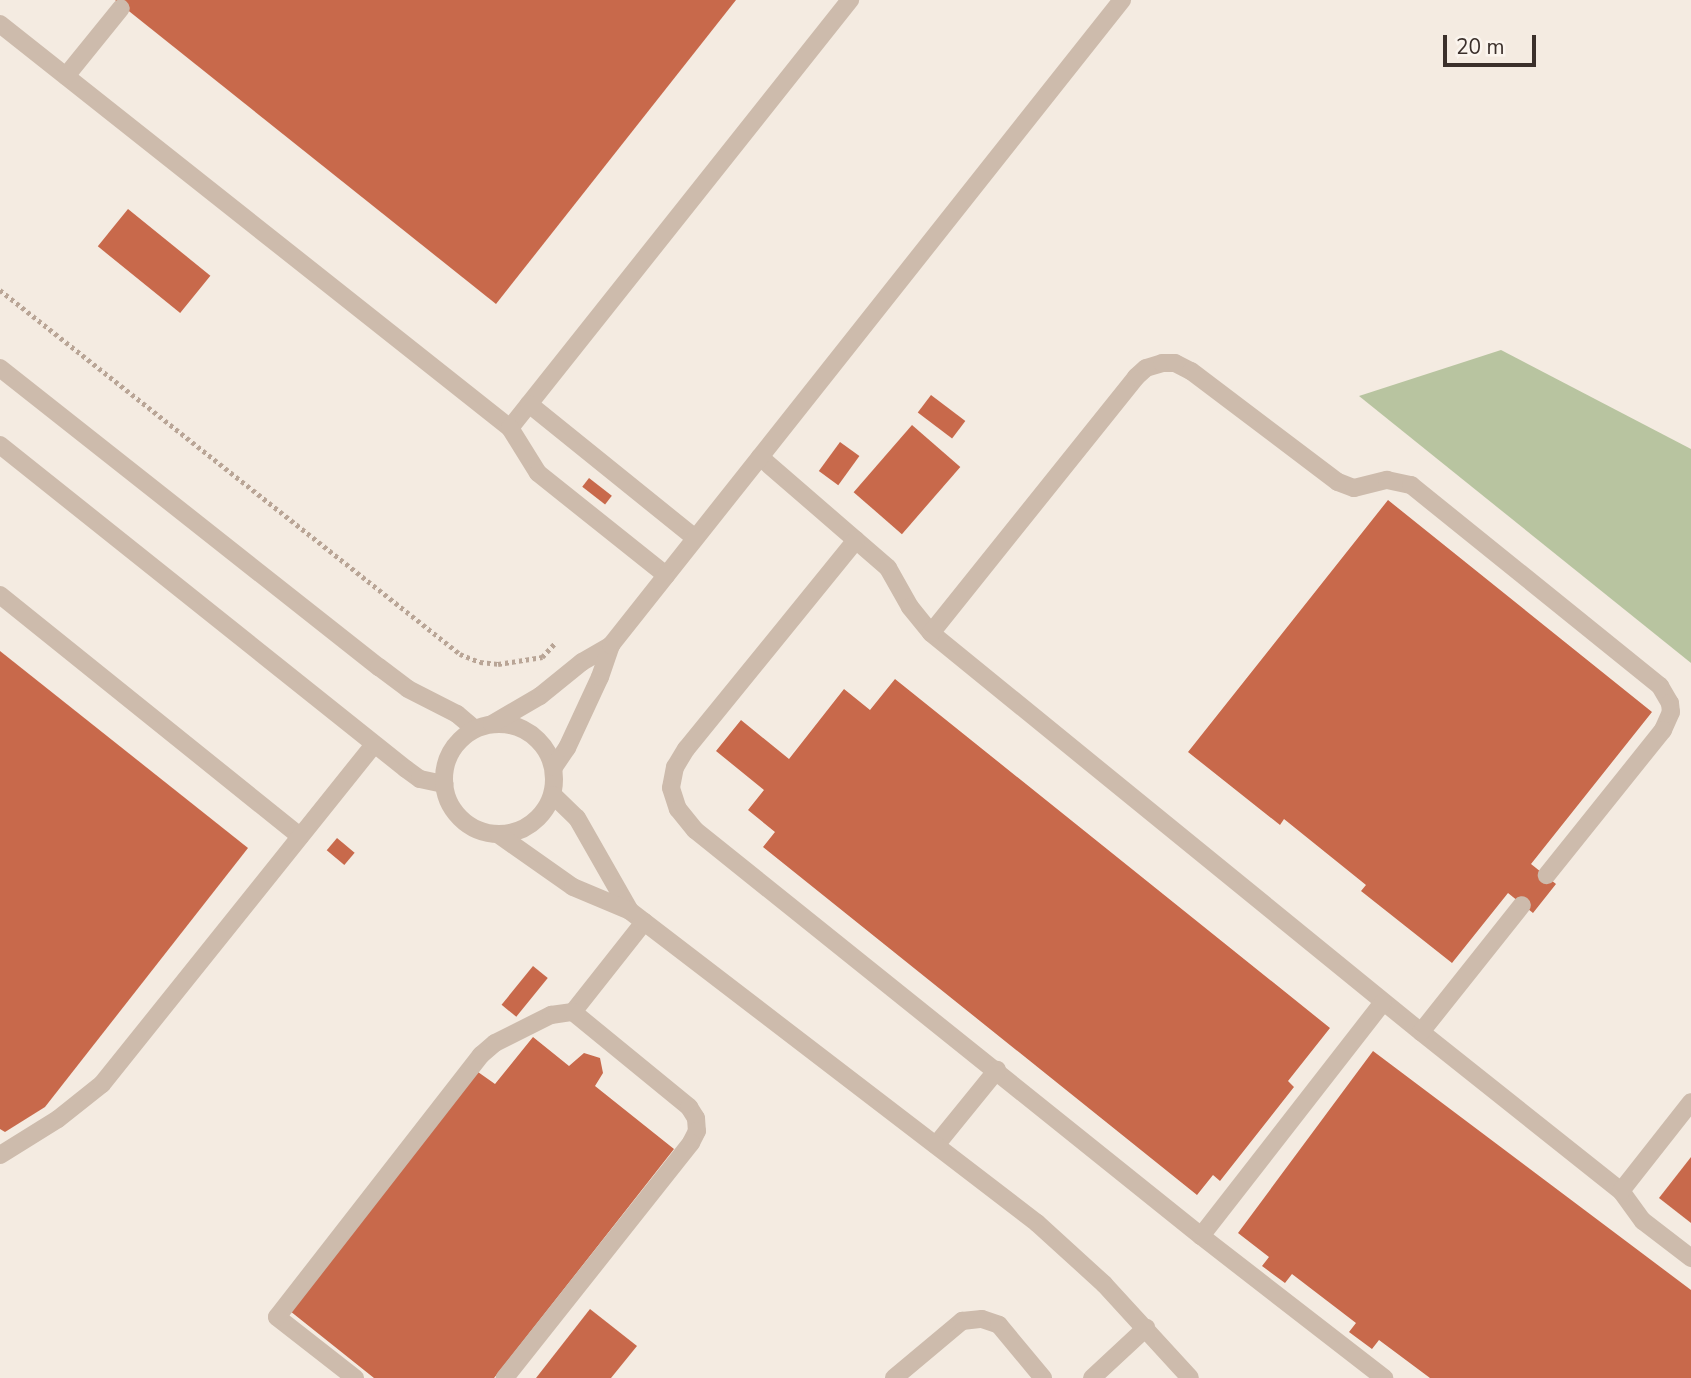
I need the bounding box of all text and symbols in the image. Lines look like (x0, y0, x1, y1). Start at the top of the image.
scale bar (1446, 21, 1539, 65)
text: 20 m (1456, 33, 1505, 61)

